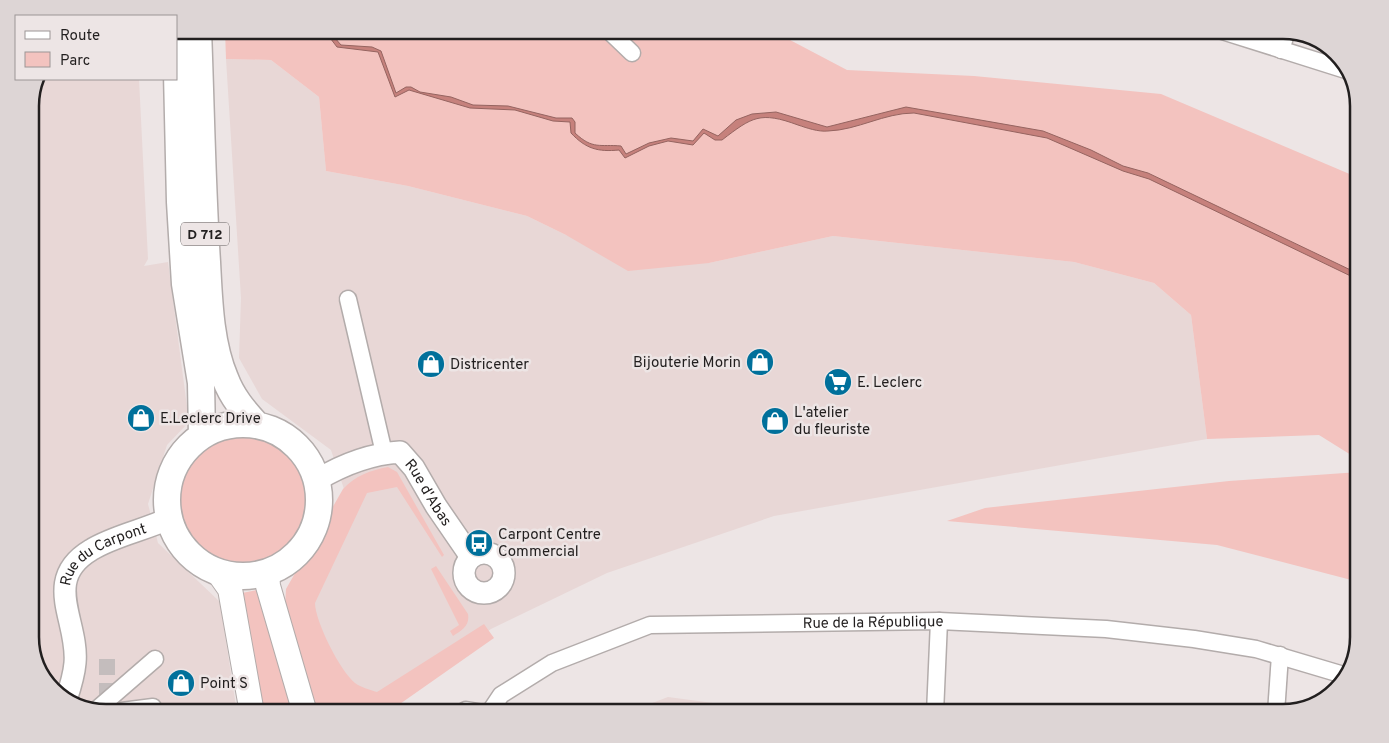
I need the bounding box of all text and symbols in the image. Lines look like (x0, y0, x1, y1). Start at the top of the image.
legend (15, 15, 178, 80)
text: Route (60, 27, 100, 46)
text: Parc (60, 52, 90, 71)
road number: D 712 (181, 222, 229, 245)
shop icon: Bijouterie Morin (745, 347, 775, 377)
shop icon: Districenter (416, 349, 446, 379)
place label: Bijouterie Morin (633, 354, 741, 373)
place label: Districenter (450, 356, 529, 375)
supermarket icon: E. Leclerc (823, 367, 853, 397)
place label: E. Leclerc (857, 374, 922, 393)
shop icon: E.Leclerc Drive (126, 403, 156, 433)
place label: L'atelier du fleuriste (794, 404, 870, 440)
shop icon: L'atelier du fleuriste (760, 406, 790, 436)
place label: E.Leclerc Drive (160, 410, 261, 429)
street label: Rue d'Abas (400, 456, 455, 530)
street label: Rue du Carpont (57, 520, 149, 588)
place label: Carpont Centre Commercial (498, 526, 601, 562)
bus stop icon: Carpont Centre Commercial (464, 528, 494, 558)
street label: Rue de la République (802, 613, 944, 634)
shop icon: Point S (166, 668, 196, 698)
place label: Point S (200, 675, 248, 694)

